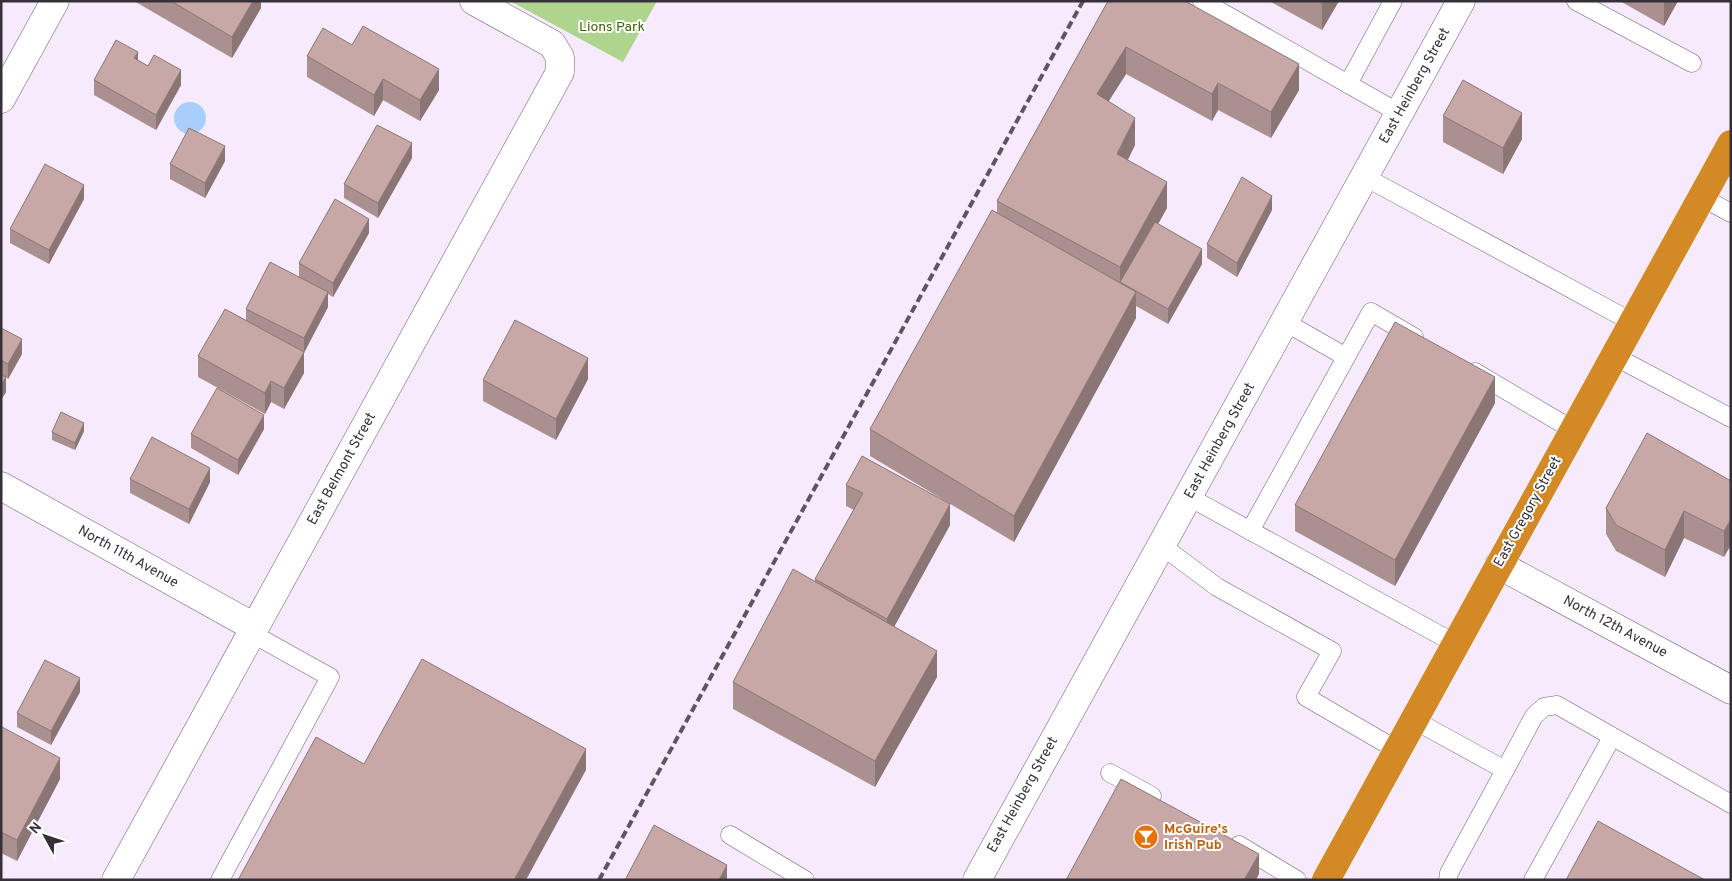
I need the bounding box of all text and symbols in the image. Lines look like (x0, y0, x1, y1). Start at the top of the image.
park label: Lions Park (579, 19, 645, 36)
street label: East Heinberg Street (1376, 25, 1454, 147)
street label: East Heinberg Street (1181, 380, 1259, 502)
street label: East Belmont Street (304, 410, 380, 528)
street label: East Gregory Street (1491, 454, 1565, 570)
street label: North 11th Avenue (75, 522, 181, 592)
street label: North 12th Avenue (1560, 592, 1670, 662)
street label: East Heinberg Street (984, 734, 1062, 856)
north arrow (20, 811, 70, 861)
text: N (26, 819, 46, 838)
place label: McGuire's Irish Pub (1164, 821, 1228, 854)
bar icon: McGuire's Irish Pub (1133, 824, 1159, 850)

